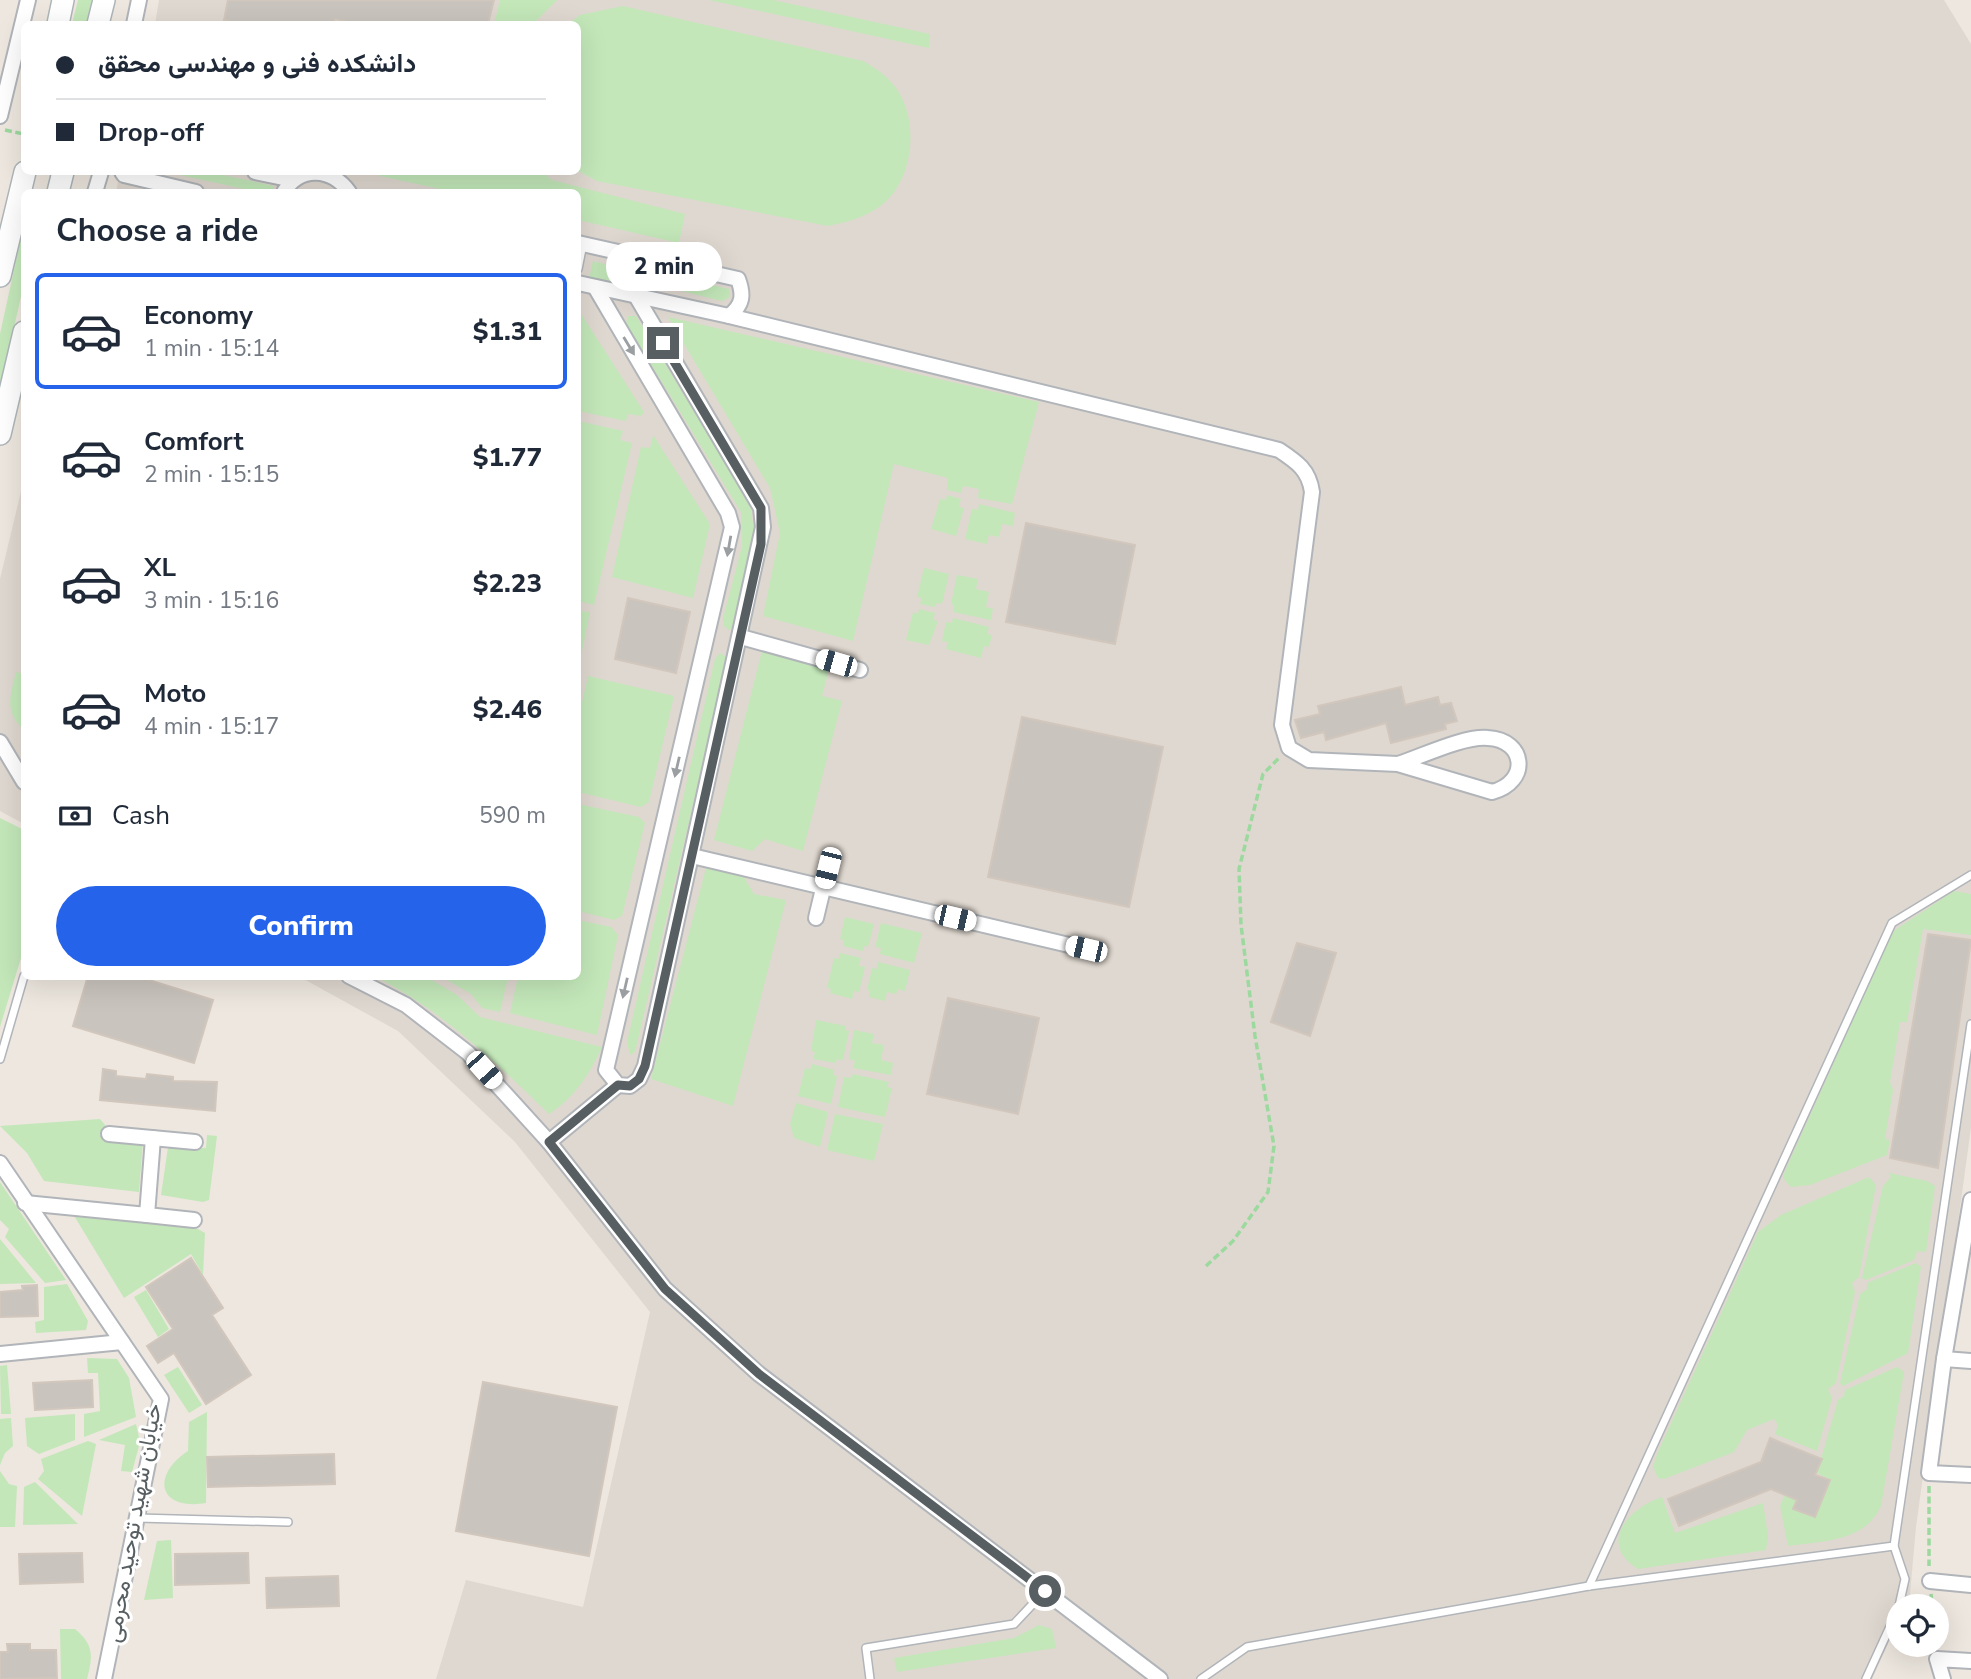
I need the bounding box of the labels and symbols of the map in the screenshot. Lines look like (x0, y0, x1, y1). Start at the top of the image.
callout: 2 min (605, 242, 721, 290)
route end (647, 327, 679, 359)
one-way arrow (623, 336, 636, 355)
one-way arrow (723, 535, 734, 557)
car (813, 647, 860, 679)
one-way arrow (672, 756, 683, 778)
car (813, 845, 844, 891)
car (933, 903, 978, 933)
car (1064, 934, 1109, 964)
one-way arrow (619, 978, 630, 1000)
car (463, 1047, 506, 1093)
street label: خیابان شهید توحید محرمی (97, 1401, 169, 1645)
route start (1029, 1575, 1061, 1607)

